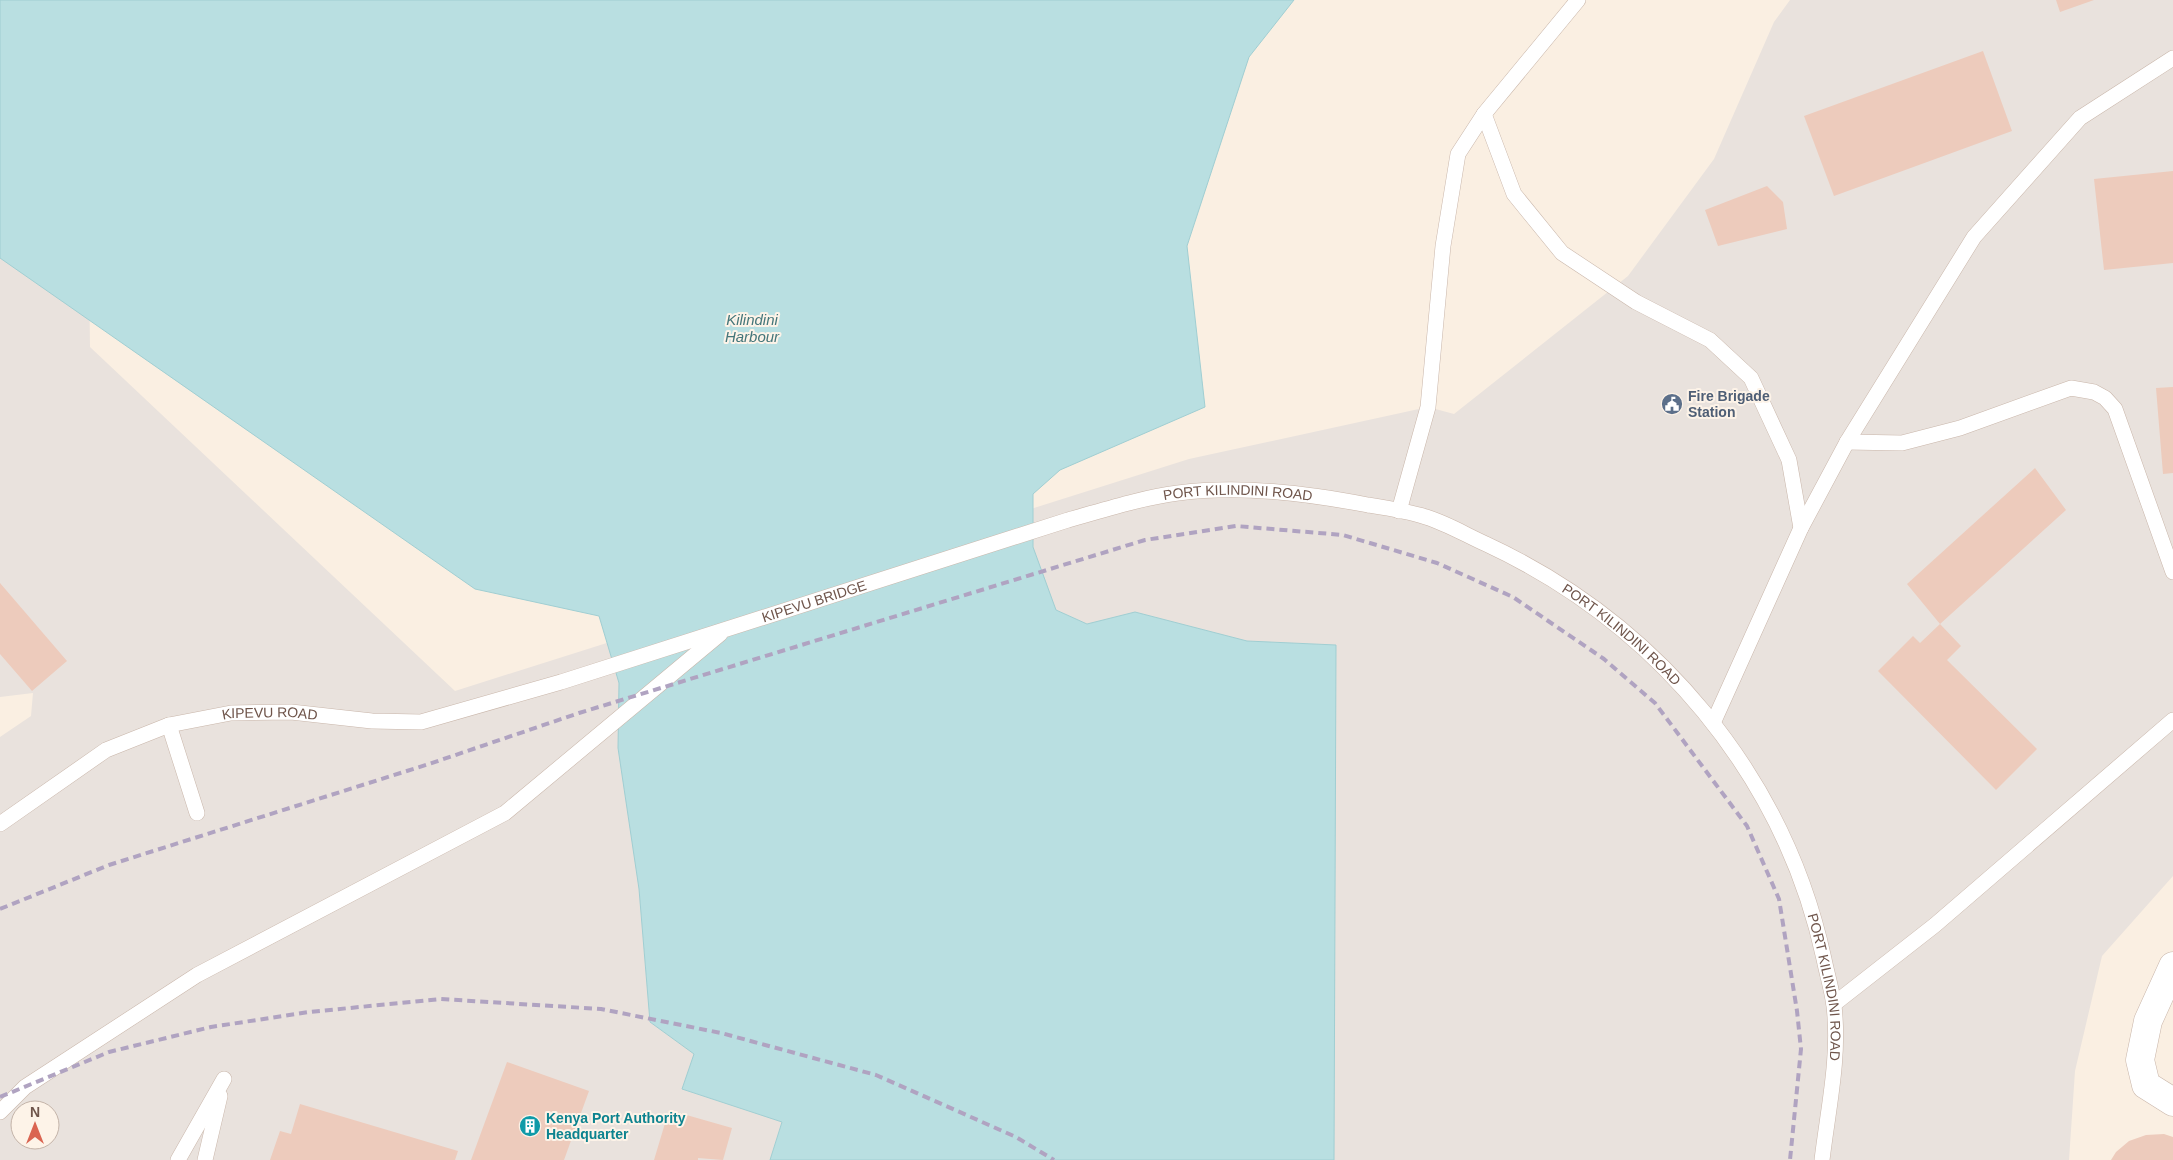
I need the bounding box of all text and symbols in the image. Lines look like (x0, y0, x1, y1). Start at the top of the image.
water label: Kilindini Harbour (725, 311, 780, 345)
place label: Fire Brigade Station (1688, 388, 1770, 420)
public building icon: Fire Brigade Station (1660, 392, 1684, 416)
street label: PORT KILINDINI ROAD (1162, 482, 1314, 504)
street label: KIPEVU BRIDGE (760, 577, 868, 625)
street label: PORT KILINDINI ROAD (1559, 580, 1684, 688)
street label: KIPEVU ROAD (221, 704, 318, 723)
street label: PORT KILINDINI ROAD (1805, 911, 1844, 1061)
north arrow (10, 1100, 60, 1150)
text: N (30, 1104, 40, 1120)
place label: Kenya Port Authority Headquarter (546, 1110, 686, 1142)
building icon: Kenya Port Authority Headquarter (518, 1114, 542, 1138)

